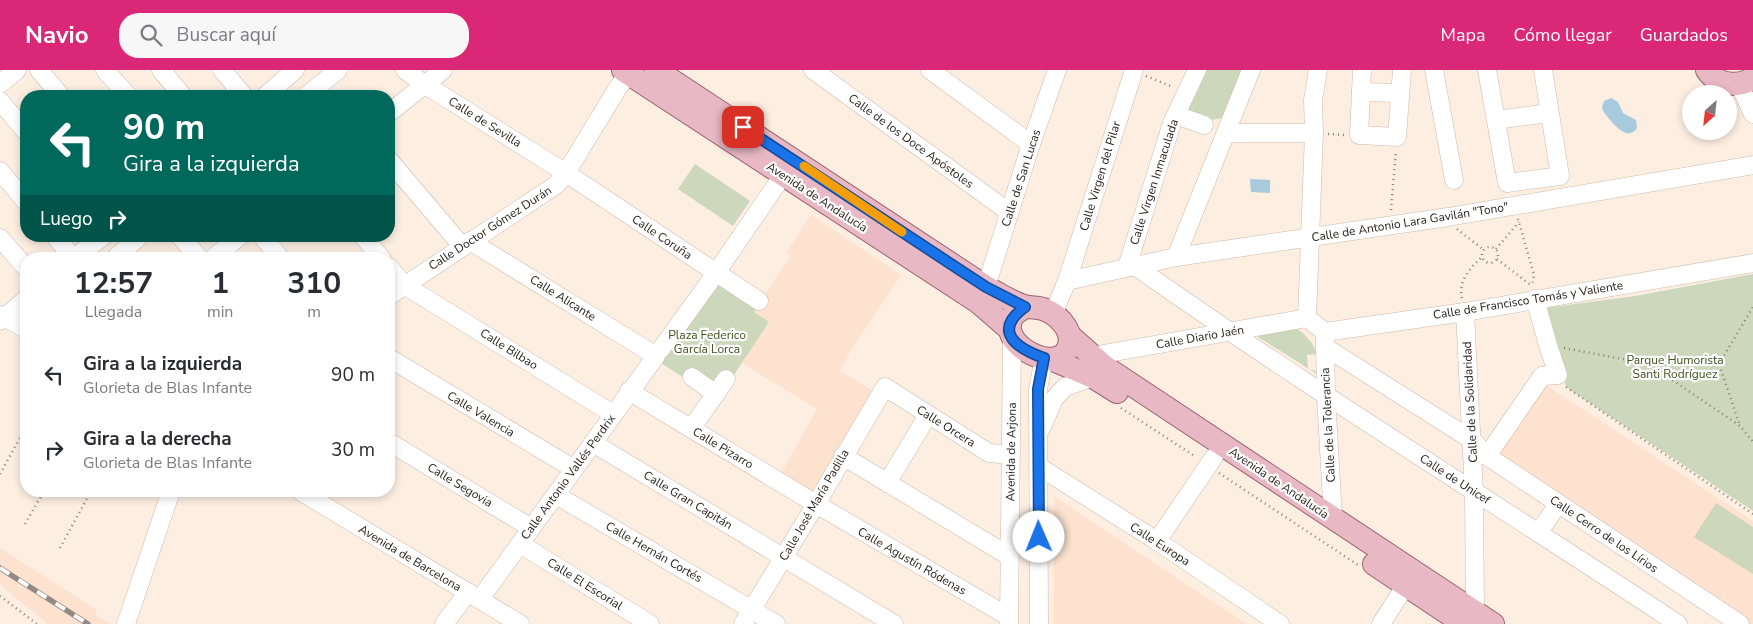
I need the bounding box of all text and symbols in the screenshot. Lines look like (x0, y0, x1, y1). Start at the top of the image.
search box (119, 13, 469, 58)
text: Navio (25, 19, 89, 51)
icon: search (137, 21, 165, 49)
text: Buscar aquí (177, 22, 276, 48)
text: Mapa (1441, 23, 1486, 47)
text: Cómo llegar (1514, 23, 1612, 47)
text: Guardados (1640, 23, 1728, 47)
north arrow (1682, 85, 1738, 140)
map controls (1682, 85, 1737, 140)
street label: Calle de los Doce Apóstoles (845, 90, 977, 192)
street label: Calle de Sevilla (445, 93, 525, 151)
text: 90 m (123, 104, 205, 151)
pin (722, 106, 764, 148)
icon: left (40, 110, 105, 175)
icon: arrive (729, 113, 757, 141)
street label: Calle Virgen Inmaculada (1126, 117, 1182, 247)
street label: Calle Virgen del Pilar (1076, 119, 1125, 233)
street label: Calle de San Lucas (998, 127, 1044, 229)
text: Gira a la izquierda (123, 149, 300, 179)
street label: Avenida de Andalucía (763, 158, 871, 236)
street label: Calle Doctor Gómez Durán (425, 182, 555, 274)
street label: Calle de Antonio Lara Gavilán "Tono" (1310, 199, 1510, 245)
icon: right (103, 205, 131, 233)
text: Luego (40, 206, 93, 232)
street label: Calle Coruña (629, 211, 695, 263)
text: 12:57 (74, 263, 153, 304)
text: 1 (211, 263, 229, 304)
text: 310 (287, 263, 341, 304)
street label: Calle Alicante (527, 271, 599, 325)
street label: Calle de Francisco Tomás y Valiente (1432, 277, 1624, 323)
text: Llegada (85, 301, 142, 323)
text: min (207, 301, 233, 323)
text: m (307, 301, 321, 323)
street label: Calle Diario Jaén (1155, 321, 1245, 353)
street label: Calle Bilbao (477, 325, 541, 373)
park label: Plaza Federico García Lorca (668, 327, 746, 357)
street label: Calle de la Solidaridad (1459, 341, 1481, 463)
text: Gira a la izquierda (83, 351, 242, 377)
park label: Parque Humorista Santi Rodríguez (1626, 352, 1724, 382)
icon: left (40, 361, 68, 389)
text: 90 m (331, 362, 375, 388)
street label: Calle de la Tolerancia (1317, 367, 1339, 483)
text: Glorieta de Blas Infante (83, 377, 252, 399)
street label: Calle Valencia (444, 388, 518, 440)
street label: Calle Orcera (914, 402, 978, 450)
street label: Avenida de Arjona (1002, 402, 1020, 502)
street label: Calle Antonio Vallés Perdrix (517, 411, 619, 543)
street label: Calle Pizarro (690, 424, 757, 473)
text: Gira a la derecha (83, 426, 232, 452)
icon: right (40, 436, 68, 464)
text: 30 m (331, 437, 375, 463)
street label: Avenida de Andalucía (1226, 444, 1332, 522)
street label: Calle José María Padilla (775, 446, 853, 564)
street label: Calle de Unicef (1417, 450, 1494, 508)
text: Glorieta de Blas Infante (83, 452, 252, 474)
street label: Calle Segovia (424, 459, 496, 511)
street label: Calle Gran Capitán (640, 467, 736, 533)
street label: Calle Cerro de los Lírios (1547, 492, 1661, 576)
position arrow (1012, 510, 1064, 562)
street label: Calle Hernán Cortés (603, 518, 705, 586)
street label: Calle Europa (1127, 519, 1193, 569)
street label: Avenida de Barcelona (356, 521, 464, 595)
street label: Calle Agustín Ródenas (855, 523, 969, 599)
street label: Calle El Escorial (544, 554, 626, 614)

